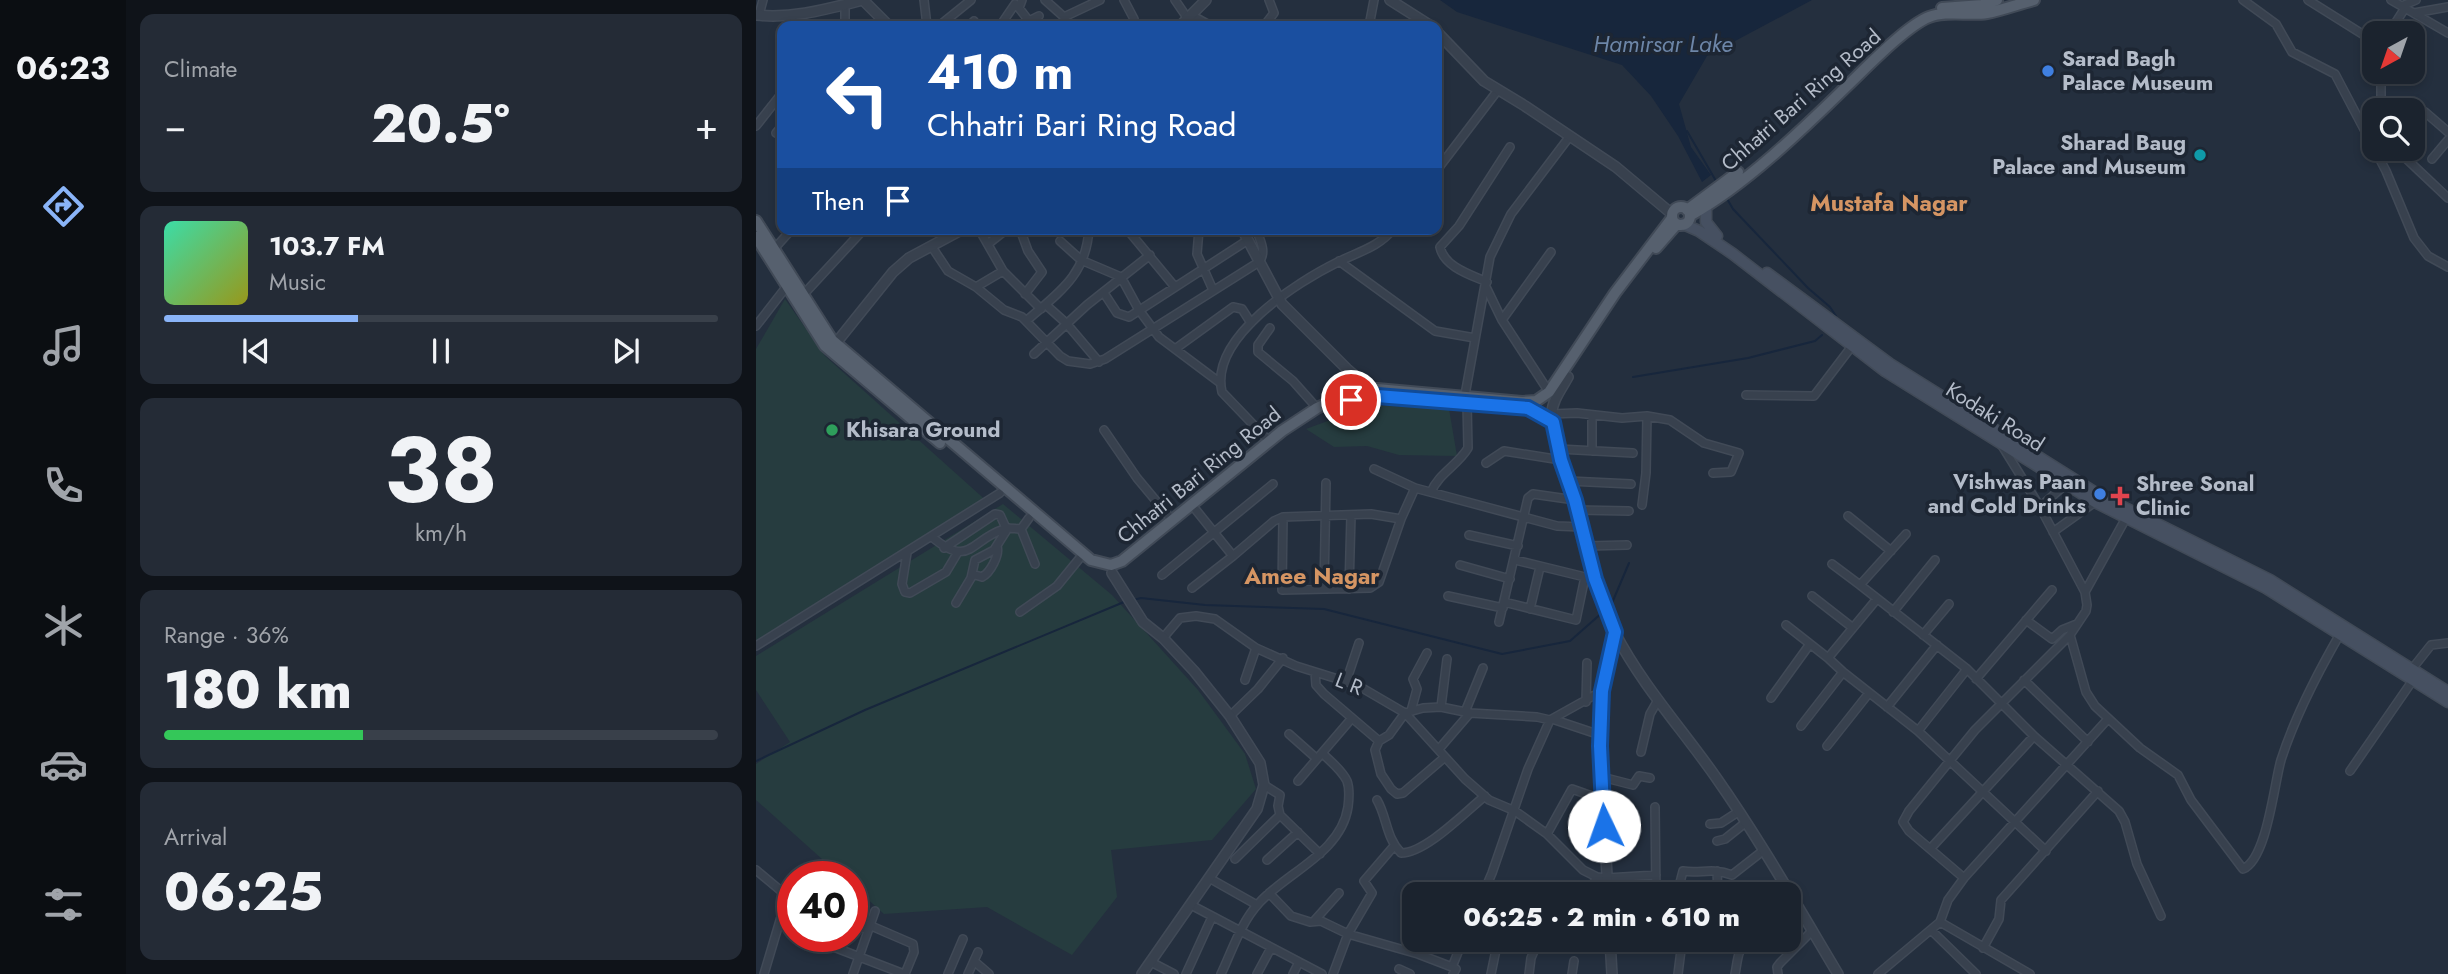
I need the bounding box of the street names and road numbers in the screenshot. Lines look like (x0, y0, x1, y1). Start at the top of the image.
street label: Chhatri Bari Ring Road (1715, 22, 1887, 178)
street label: Kodaki Road (1940, 375, 2050, 459)
street label: Chhatri Bari Ring Road (1111, 399, 1287, 551)
street label: L R (1331, 665, 1367, 703)

